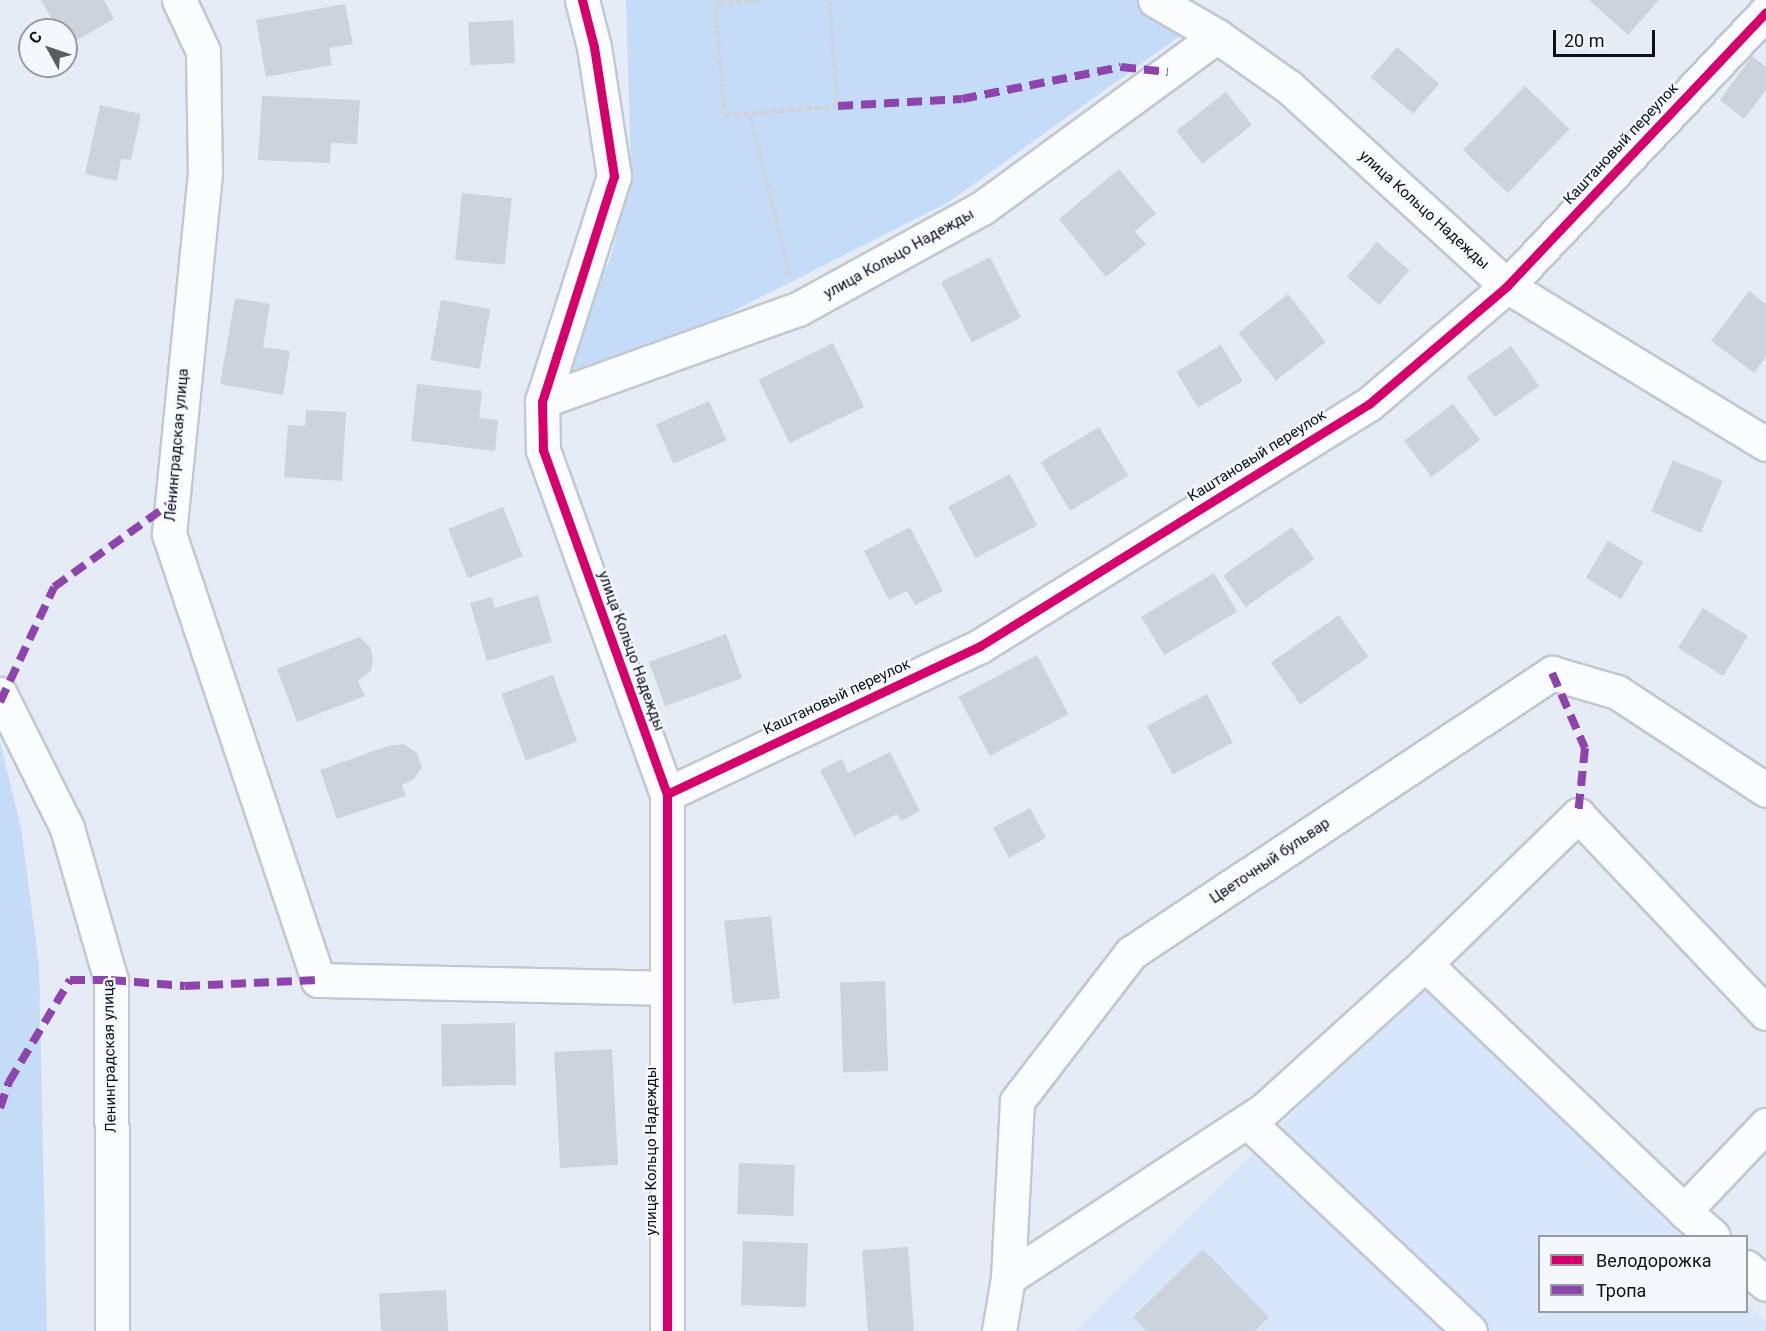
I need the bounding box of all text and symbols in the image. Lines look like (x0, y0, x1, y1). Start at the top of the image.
north arrow (18, 18, 78, 78)
scale bar (1556, 18, 1658, 56)
text: С (25, 27, 46, 48)
text: 20 m (1564, 30, 1604, 51)
street label: Каштановый переулок (1560, 79, 1682, 209)
street label: улица Кольцо Надежды (1355, 147, 1493, 273)
street label: улица Кольцо Надежды (821, 205, 977, 303)
street label: Ленинградская улица (161, 368, 193, 522)
street label: Каштановый переулок (1184, 406, 1330, 506)
street label: улица Кольцо Надежды (594, 569, 668, 733)
street label: Каштановый переулок (761, 655, 913, 739)
street label: Цветочный бульвар (1207, 814, 1333, 908)
street label: Ленинградская улица (100, 979, 120, 1133)
street label: улица Кольцо Надежды (643, 1067, 661, 1235)
legend (1538, 1235, 1748, 1313)
text: Велодорожка (1596, 1250, 1711, 1271)
text: Тропа (1596, 1280, 1646, 1301)

